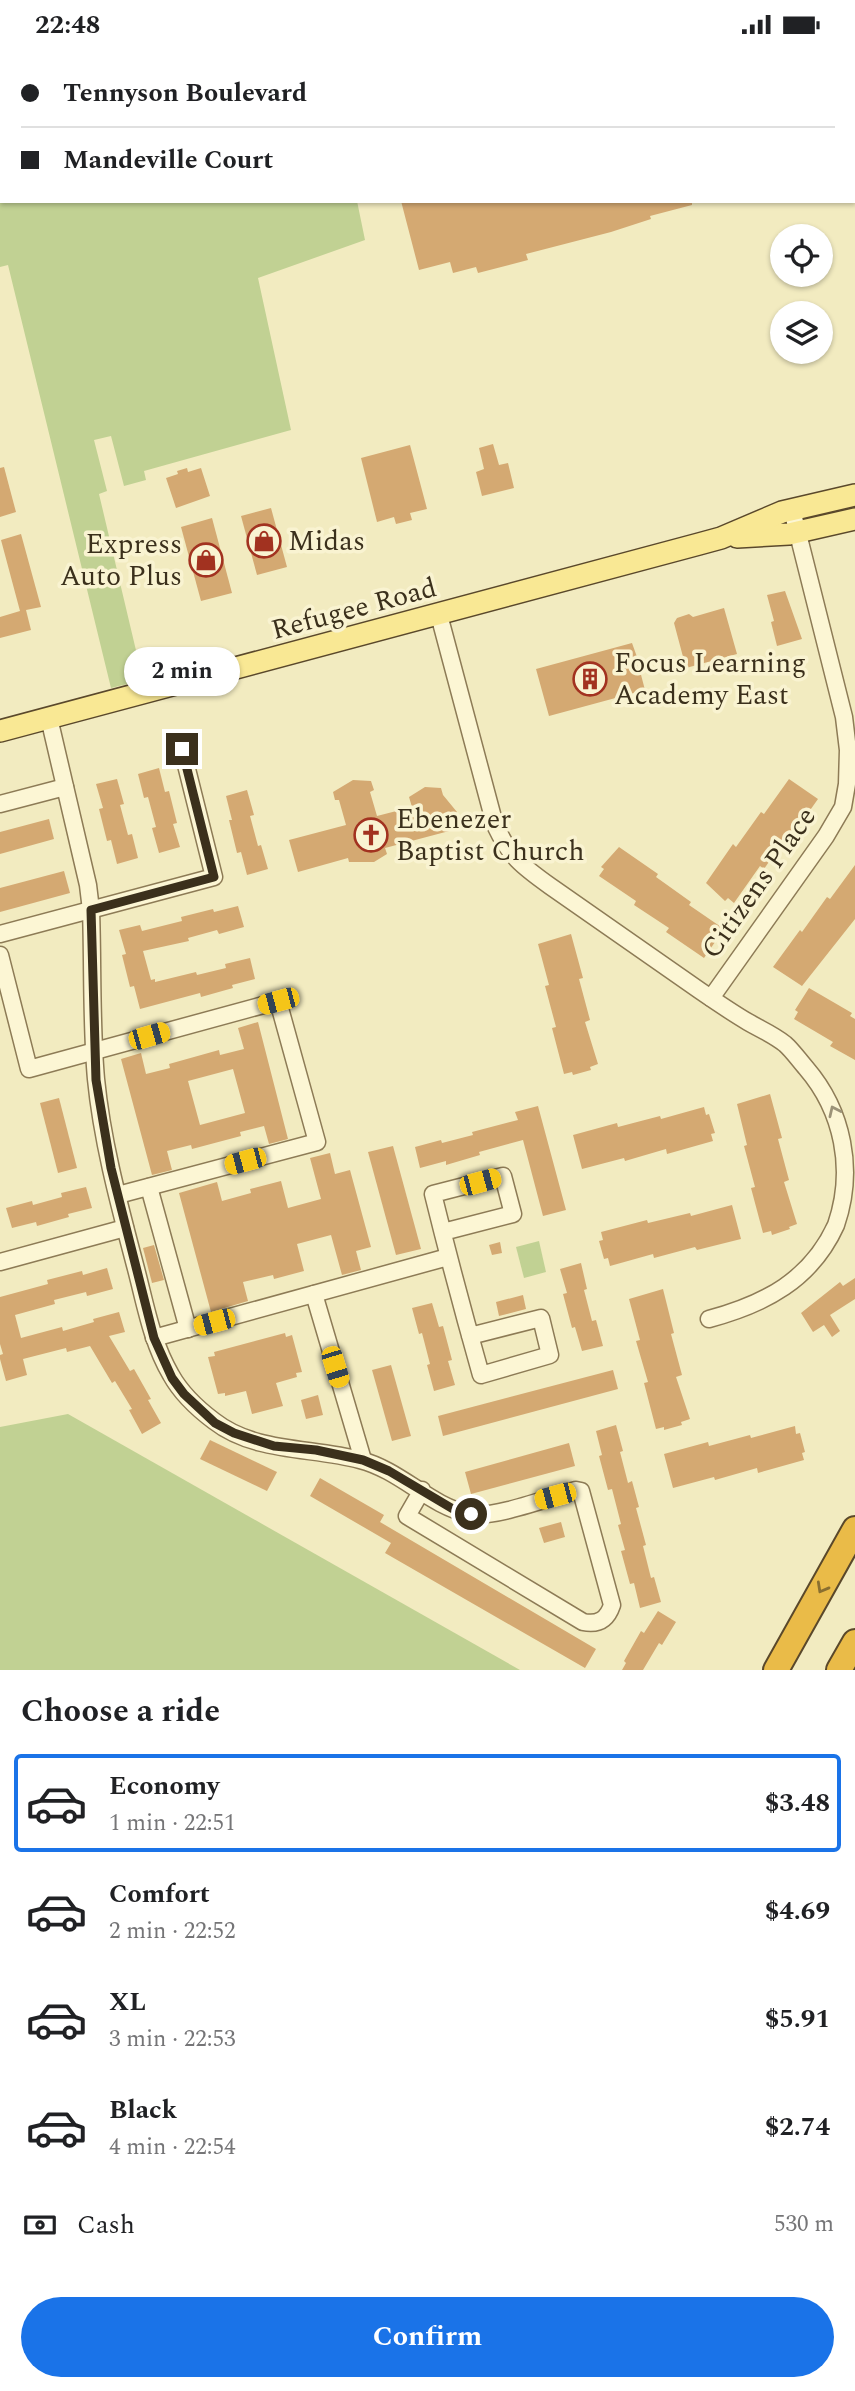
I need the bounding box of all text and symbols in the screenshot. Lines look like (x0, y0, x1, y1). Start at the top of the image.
text: 22:48 (35, 5, 100, 45)
text: Tennyson Boulevard (63, 73, 307, 113)
text: Mandeville Court (63, 140, 273, 180)
map controls (770, 224, 833, 364)
button: locate (770, 224, 833, 287)
button: layers (770, 301, 833, 364)
place label: Midas (288, 520, 365, 563)
shop icon: Midas (245, 522, 283, 560)
place label: Express Auto Plus (60, 523, 182, 598)
shop icon: Express Auto Plus (187, 541, 225, 579)
street label: Refugee Road (267, 566, 441, 652)
place label: Focus Learning Academy East (614, 642, 806, 717)
callout: 2 min (124, 647, 240, 697)
text: 2 min (151, 654, 213, 689)
building icon: Focus Learning Academy East (571, 660, 609, 698)
route end (166, 733, 198, 765)
place label: Ebenezer Baptist Church (396, 798, 585, 873)
street label: Citizens Place (691, 798, 827, 968)
church icon: Ebenezer Baptist Church (352, 816, 390, 854)
car (255, 985, 302, 1017)
car (126, 1020, 173, 1052)
one-way arrow (828, 1106, 842, 1118)
car (222, 1145, 269, 1177)
car (457, 1166, 504, 1198)
car (191, 1306, 238, 1338)
car (319, 1344, 352, 1390)
car (532, 1480, 579, 1512)
route start (455, 1498, 487, 1530)
one-way arrow (817, 1581, 830, 1593)
text: Choose a ride (21, 1687, 220, 1736)
text: Economy (109, 1766, 219, 1806)
icon: car (25, 1772, 88, 1835)
text: $3.48 (765, 1783, 830, 1823)
text: 1 min · 22:51 (109, 1806, 236, 1841)
text: Comfort (109, 1874, 210, 1914)
icon: car (25, 1880, 88, 1943)
text: $4.69 (765, 1891, 830, 1931)
text: 2 min · 22:52 (109, 1914, 236, 1949)
text: XL (109, 1982, 146, 2022)
icon: car (25, 1988, 88, 2051)
text: $5.91 (765, 1999, 830, 2039)
text: 3 min · 22:53 (109, 2022, 236, 2057)
text: Black (109, 2090, 177, 2130)
icon: car (25, 2096, 88, 2159)
text: $2.74 (765, 2107, 830, 2147)
text: 4 min · 22:54 (109, 2130, 236, 2165)
text: Cash (77, 2205, 135, 2245)
icon: cash (21, 2206, 59, 2244)
text: 530 m (774, 2207, 834, 2242)
button: Confirm (21, 2297, 834, 2377)

